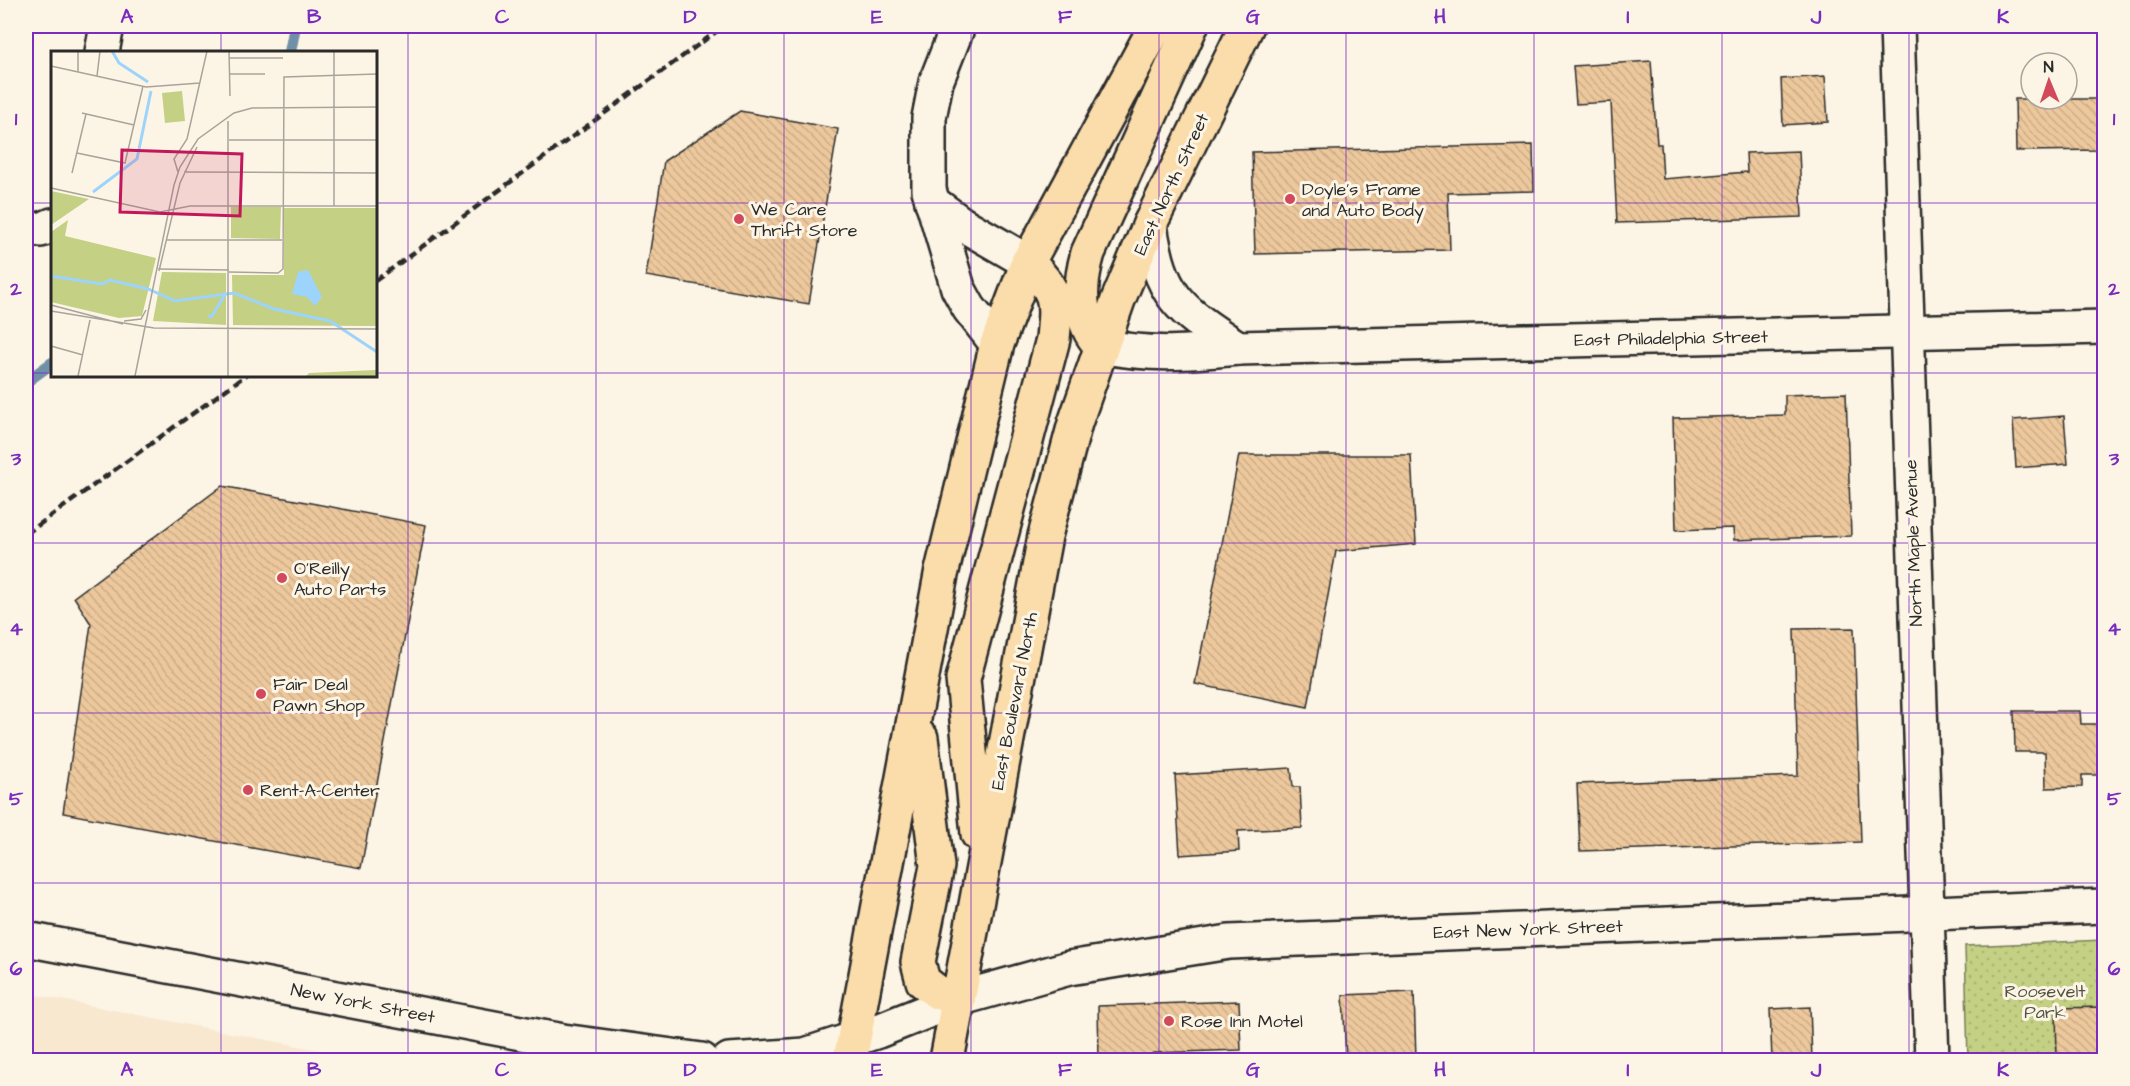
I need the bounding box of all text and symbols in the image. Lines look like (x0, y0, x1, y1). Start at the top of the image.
text: A (121, 3, 134, 31)
text: B (307, 3, 322, 31)
text: C (495, 3, 510, 31)
text: D (684, 3, 697, 31)
text: E (871, 3, 883, 31)
text: F (1058, 3, 1073, 31)
text: G (1246, 3, 1260, 31)
text: H (1434, 3, 1446, 31)
text: I (1626, 3, 1630, 31)
text: J (1810, 3, 1822, 31)
text: K (1997, 3, 2010, 31)
inset map (51, 51, 376, 376)
north arrow (2019, 51, 2079, 111)
text: N (2043, 56, 2054, 78)
text: 1 (15, 105, 18, 133)
text: 1 (2113, 105, 2116, 133)
street label: East North Street (1128, 109, 1216, 259)
place label: Doyle's Frame and Auto Body (1302, 177, 1424, 224)
marker: Doyle's Frame and Auto Body (1283, 192, 1297, 206)
place label: We Care Thrift Store (751, 197, 858, 243)
marker: We Care Thrift Store (732, 212, 746, 226)
text: 2 (9, 275, 22, 303)
text: 2 (2107, 275, 2120, 303)
street label: East Philadelphia Street (1574, 324, 1769, 353)
text: 3 (10, 445, 22, 473)
text: 3 (2108, 445, 2120, 473)
street label: North Maple Avenue (1898, 459, 1929, 627)
place label: O'Reilly Auto Parts (294, 556, 386, 602)
marker: O'Reilly Auto Parts (275, 571, 289, 585)
street label: East Boulevard North (985, 610, 1044, 792)
text: 4 (9, 615, 23, 643)
text: 4 (2107, 615, 2121, 643)
place label: Fair Deal Pawn Shop (273, 672, 365, 718)
marker: Fair Deal Pawn Shop (254, 687, 268, 701)
place label: Rent-A-Center (260, 778, 380, 803)
marker: Rent-A-Center (241, 783, 255, 797)
text: 5 (9, 785, 24, 813)
text: 5 (2107, 785, 2122, 813)
street label: East New York Street (1433, 914, 1624, 945)
text: 6 (10, 955, 23, 983)
text: 6 (2108, 955, 2121, 983)
street label: New York Street (289, 977, 438, 1030)
park label: Roosevelt Park (2004, 979, 2086, 1025)
place label: Rose Inn Motel (1181, 1009, 1303, 1034)
marker: Rose Inn Motel (1162, 1014, 1176, 1028)
text: A (121, 1056, 134, 1084)
text: B (307, 1056, 322, 1084)
text: C (495, 1056, 510, 1084)
text: D (684, 1056, 697, 1084)
text: E (871, 1056, 883, 1084)
text: F (1058, 1056, 1073, 1084)
text: G (1246, 1056, 1260, 1084)
text: H (1434, 1056, 1446, 1084)
text: I (1626, 1056, 1630, 1084)
text: J (1810, 1056, 1822, 1084)
text: K (1997, 1056, 2010, 1084)

